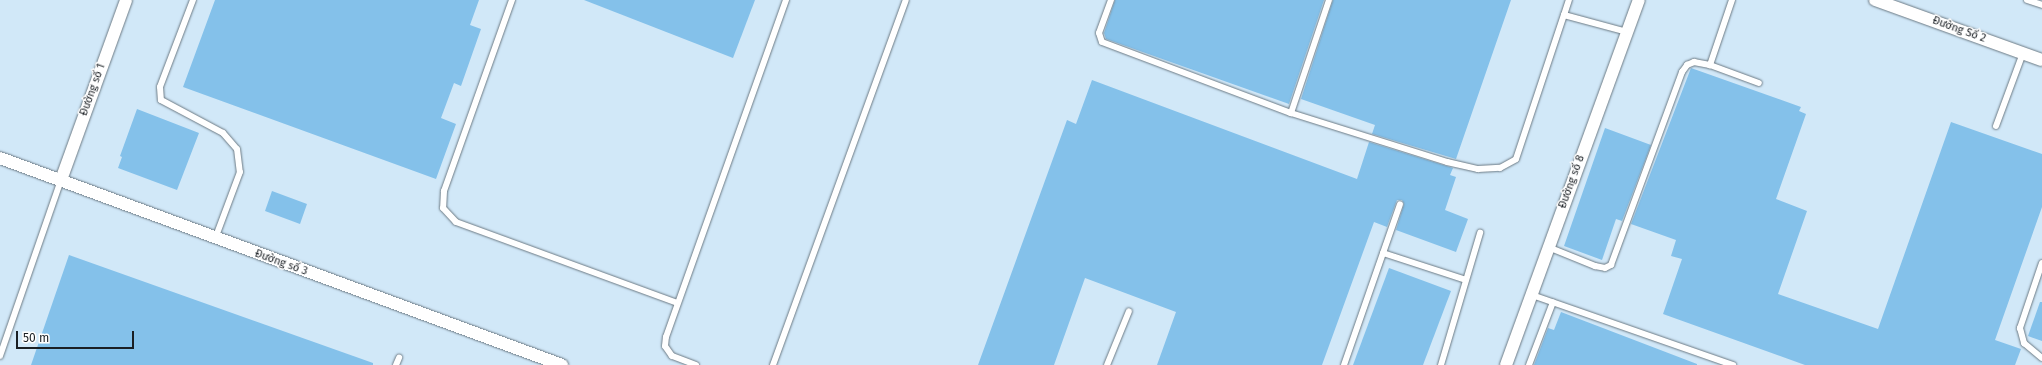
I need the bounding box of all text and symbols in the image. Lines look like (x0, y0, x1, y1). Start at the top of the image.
street label: Đường Số 2 (1930, 14, 1988, 46)
street label: Đường số 1 (77, 62, 109, 118)
street label: Đường số 8 (1556, 154, 1588, 210)
street label: Đường số 3 (253, 247, 309, 279)
scale bar (18, 323, 136, 349)
text: 50 m (23, 331, 49, 345)

